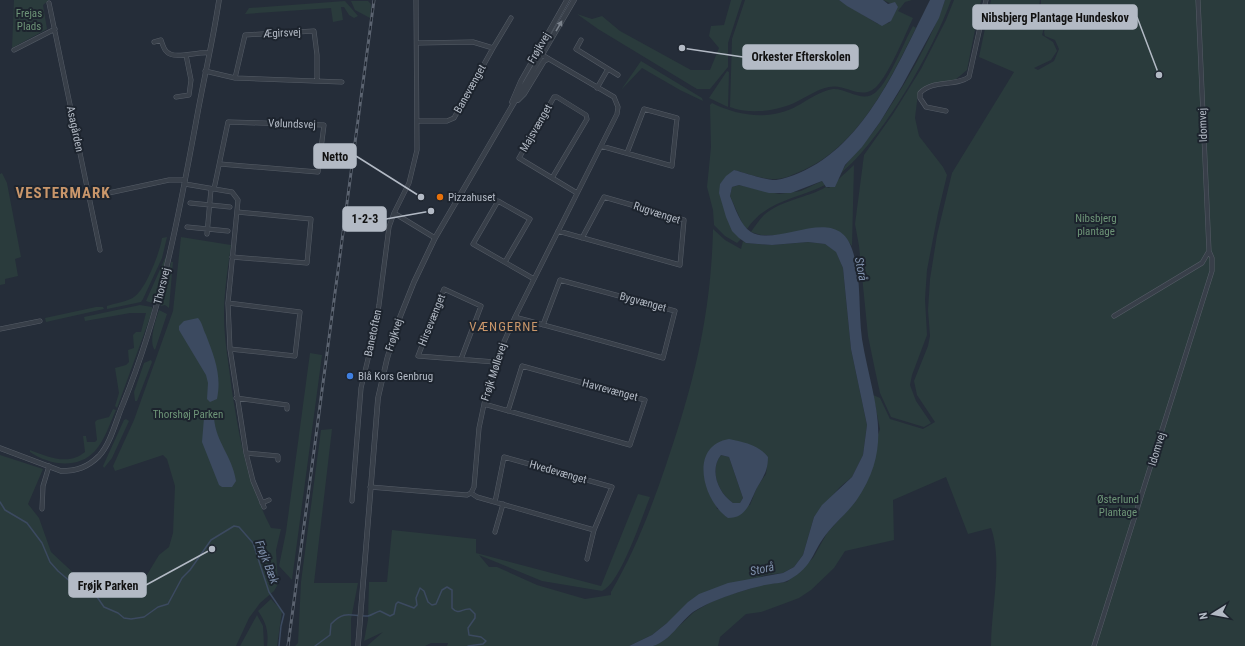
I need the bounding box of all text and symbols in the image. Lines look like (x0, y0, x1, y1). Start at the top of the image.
callout: Nibsbjerg Plantage Hundeskov (973, 5, 1137, 29)
park label: Frejas Plads (16, 7, 42, 33)
text: Nibsbjerg Plantage Hundeskov (981, 11, 1129, 25)
one-way arrow (556, 20, 563, 32)
street label: Ægirsvej (262, 26, 301, 41)
street label: Frøjkvej (525, 30, 553, 66)
callout: Orkester Efterskolen (743, 45, 858, 69)
text: Orkester Efterskolen (751, 50, 851, 64)
street label: Banevænget (451, 62, 489, 116)
street label: Majsvænget (517, 102, 555, 154)
street label: Asagården (64, 105, 86, 153)
street label: Idomvej (1196, 108, 1210, 142)
street label: Vølundsvej (268, 117, 316, 131)
callout: Netto (314, 144, 356, 168)
text: Netto (322, 150, 348, 164)
district label: VESTERMARK (16, 184, 110, 202)
place label: Pizzahuset (448, 191, 496, 204)
marker: Pizzahuset (435, 192, 445, 202)
street label: Rugvænget (632, 199, 682, 227)
callout: 1-2-3 (343, 207, 386, 231)
text: 1-2-3 (352, 212, 378, 226)
park label: Nibsbjerg plantage (1075, 212, 1117, 238)
water label: Storå (852, 256, 870, 282)
street label: Thorsvej (151, 266, 173, 306)
street label: Bygvænget (618, 290, 668, 314)
street label: Hirsevænget (416, 292, 448, 348)
street label: Banetoften (362, 308, 384, 358)
street label: Frøjkvej (383, 317, 405, 353)
district label: VÆNGERNE (469, 319, 539, 334)
street label: Frøjk Møllevej (479, 341, 509, 403)
place label: Blå Kors Genbrug (358, 370, 433, 383)
marker: Blå Kors Genbrug (345, 371, 355, 381)
street label: Havrevænget (581, 376, 639, 404)
park label: Thorshøj Parken (153, 408, 223, 421)
street label: Idomvej (1146, 431, 1168, 467)
street label: Hvedevænget (528, 458, 588, 486)
park label: Østerlund Plantage (1097, 493, 1139, 519)
water label: Frøjk Bæk (252, 538, 282, 586)
water label: Storå (749, 560, 775, 578)
callout: Frøjk Parken (69, 573, 146, 597)
text: Frøjk Parken (78, 579, 138, 593)
north arrow (1193, 594, 1233, 634)
text: N (1197, 611, 1211, 620)

